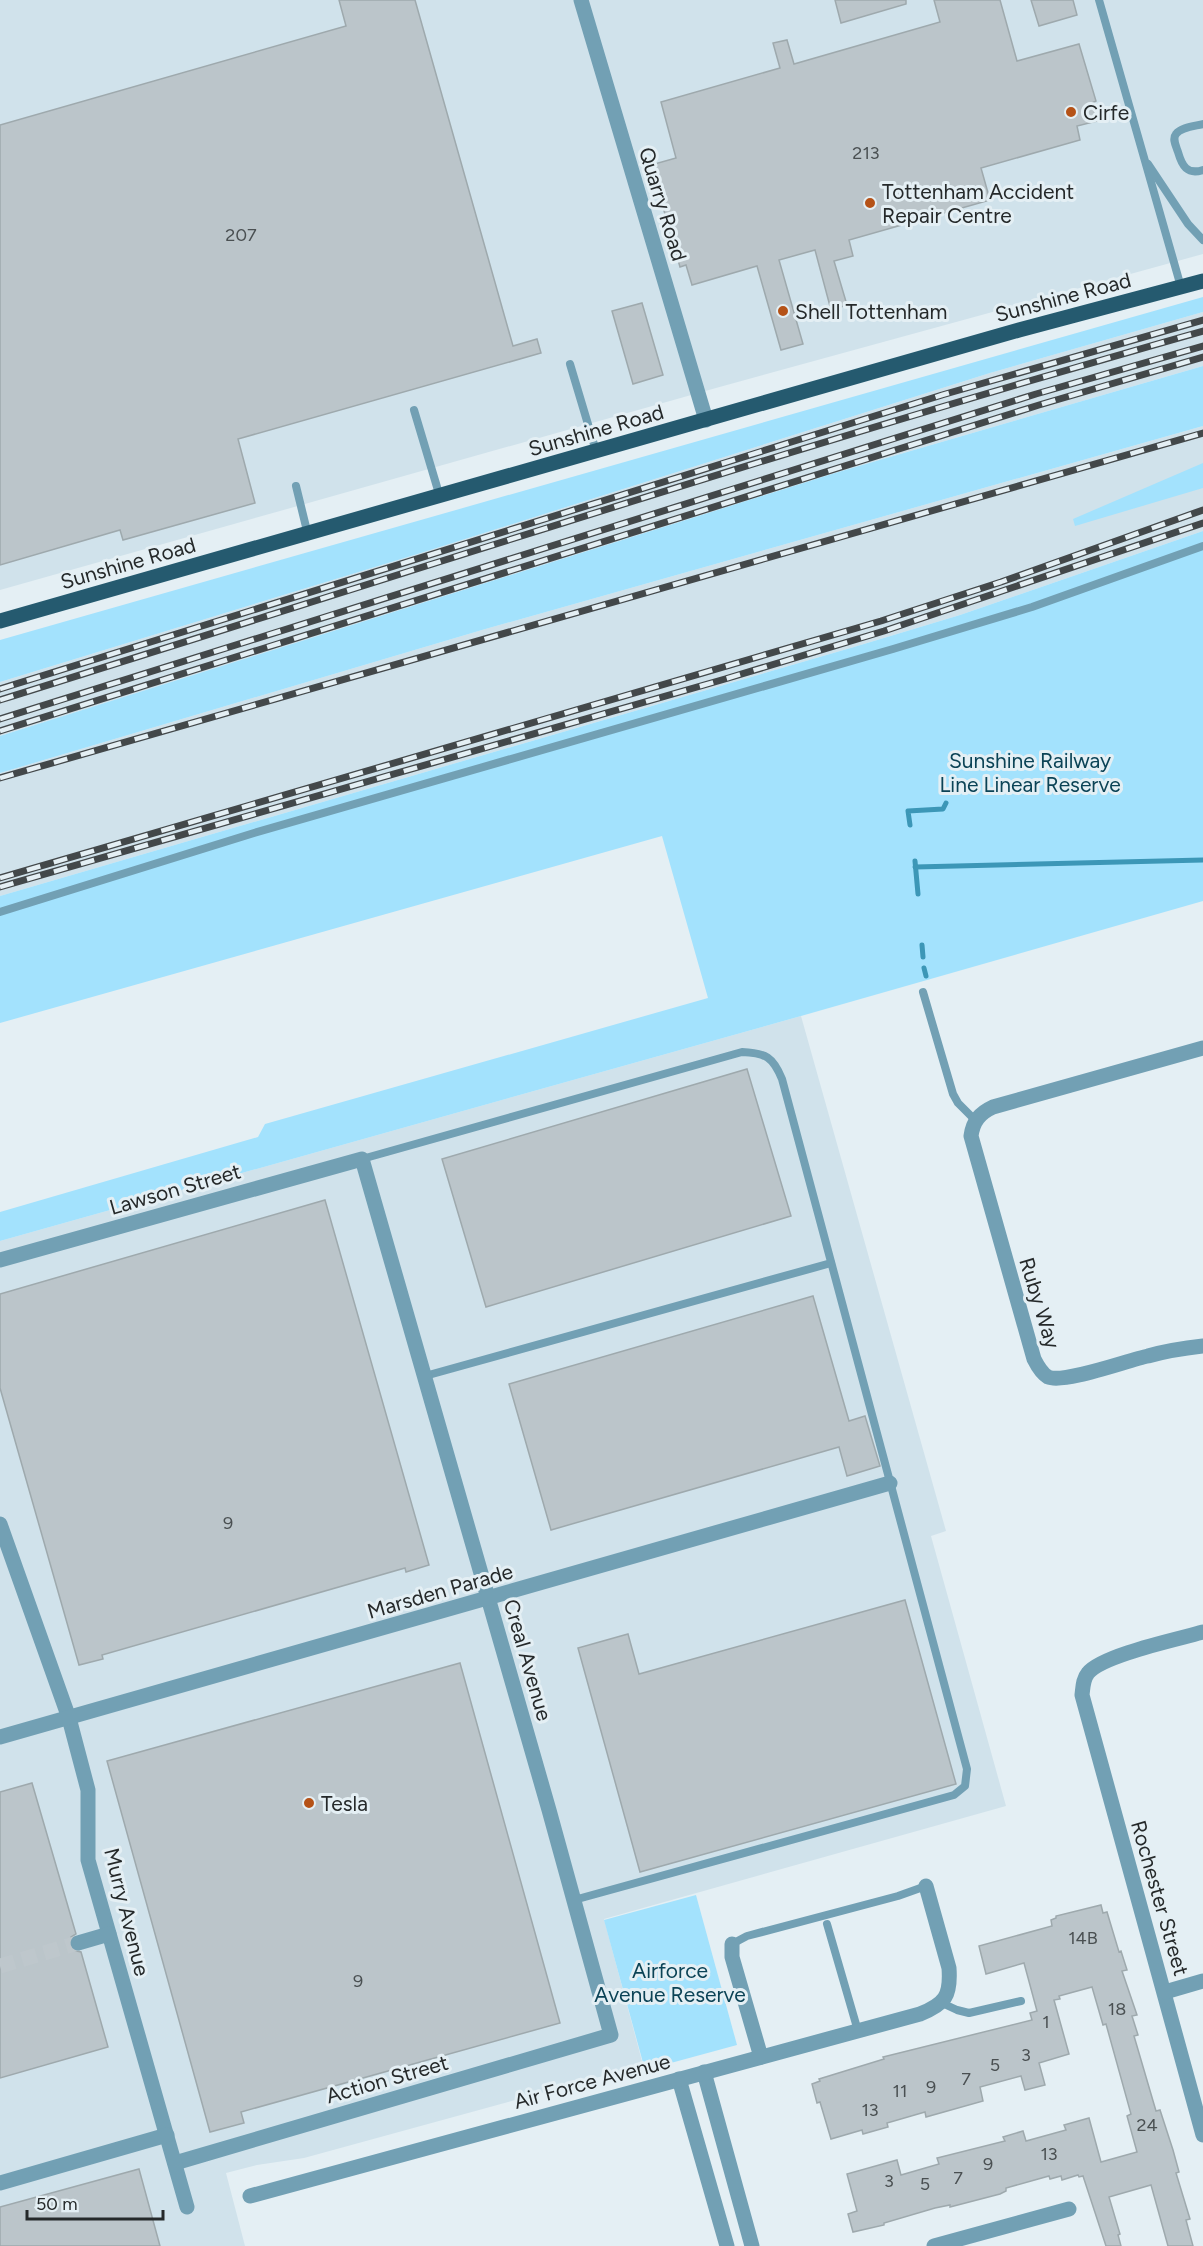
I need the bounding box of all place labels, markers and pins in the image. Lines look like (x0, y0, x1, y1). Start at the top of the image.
place label: Cirfe (1083, 100, 1129, 125)
marker: Cirfe (1064, 105, 1078, 119)
place label: Tottenham Accident Repair Centre (882, 179, 1074, 228)
marker: Tottenham Accident Repair Centre (863, 196, 877, 210)
place label: Shell Tottenham (795, 299, 947, 324)
marker: Shell Tottenham (776, 304, 790, 318)
place label: Tesla (321, 1791, 368, 1816)
marker: Tesla (302, 1796, 316, 1810)

